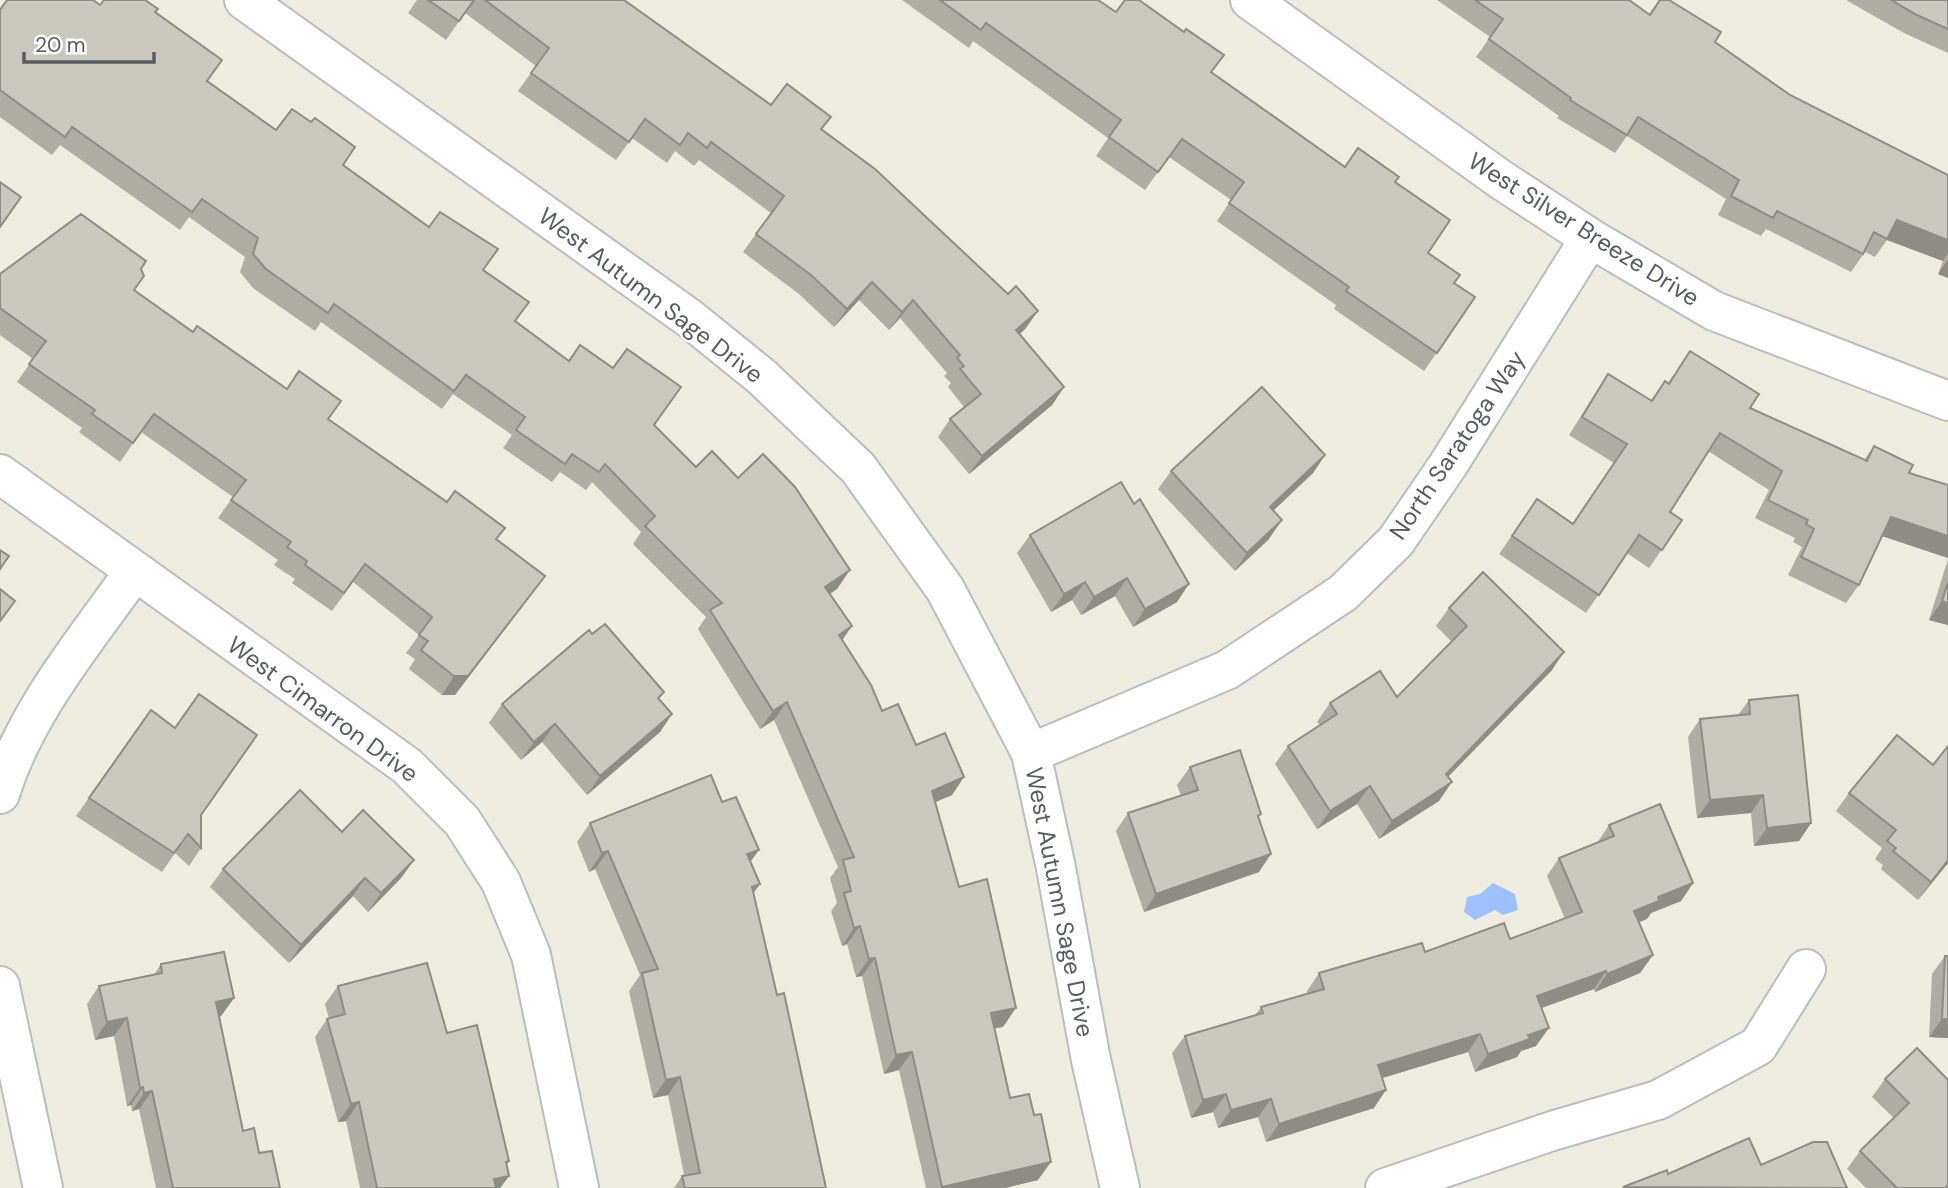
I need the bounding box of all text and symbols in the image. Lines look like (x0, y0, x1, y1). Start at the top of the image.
scale bar (24, 21, 154, 65)
text: 20 m (35, 31, 86, 59)
street label: West Silver Breeze Drive (1463, 145, 1705, 313)
street label: West Autumn Sage Drive (532, 200, 770, 390)
street label: North Saratoga Way (1382, 344, 1532, 546)
street label: West Cimarron Drive (221, 629, 425, 789)
street label: West Autumn Sage Drive (1019, 765, 1101, 1039)

